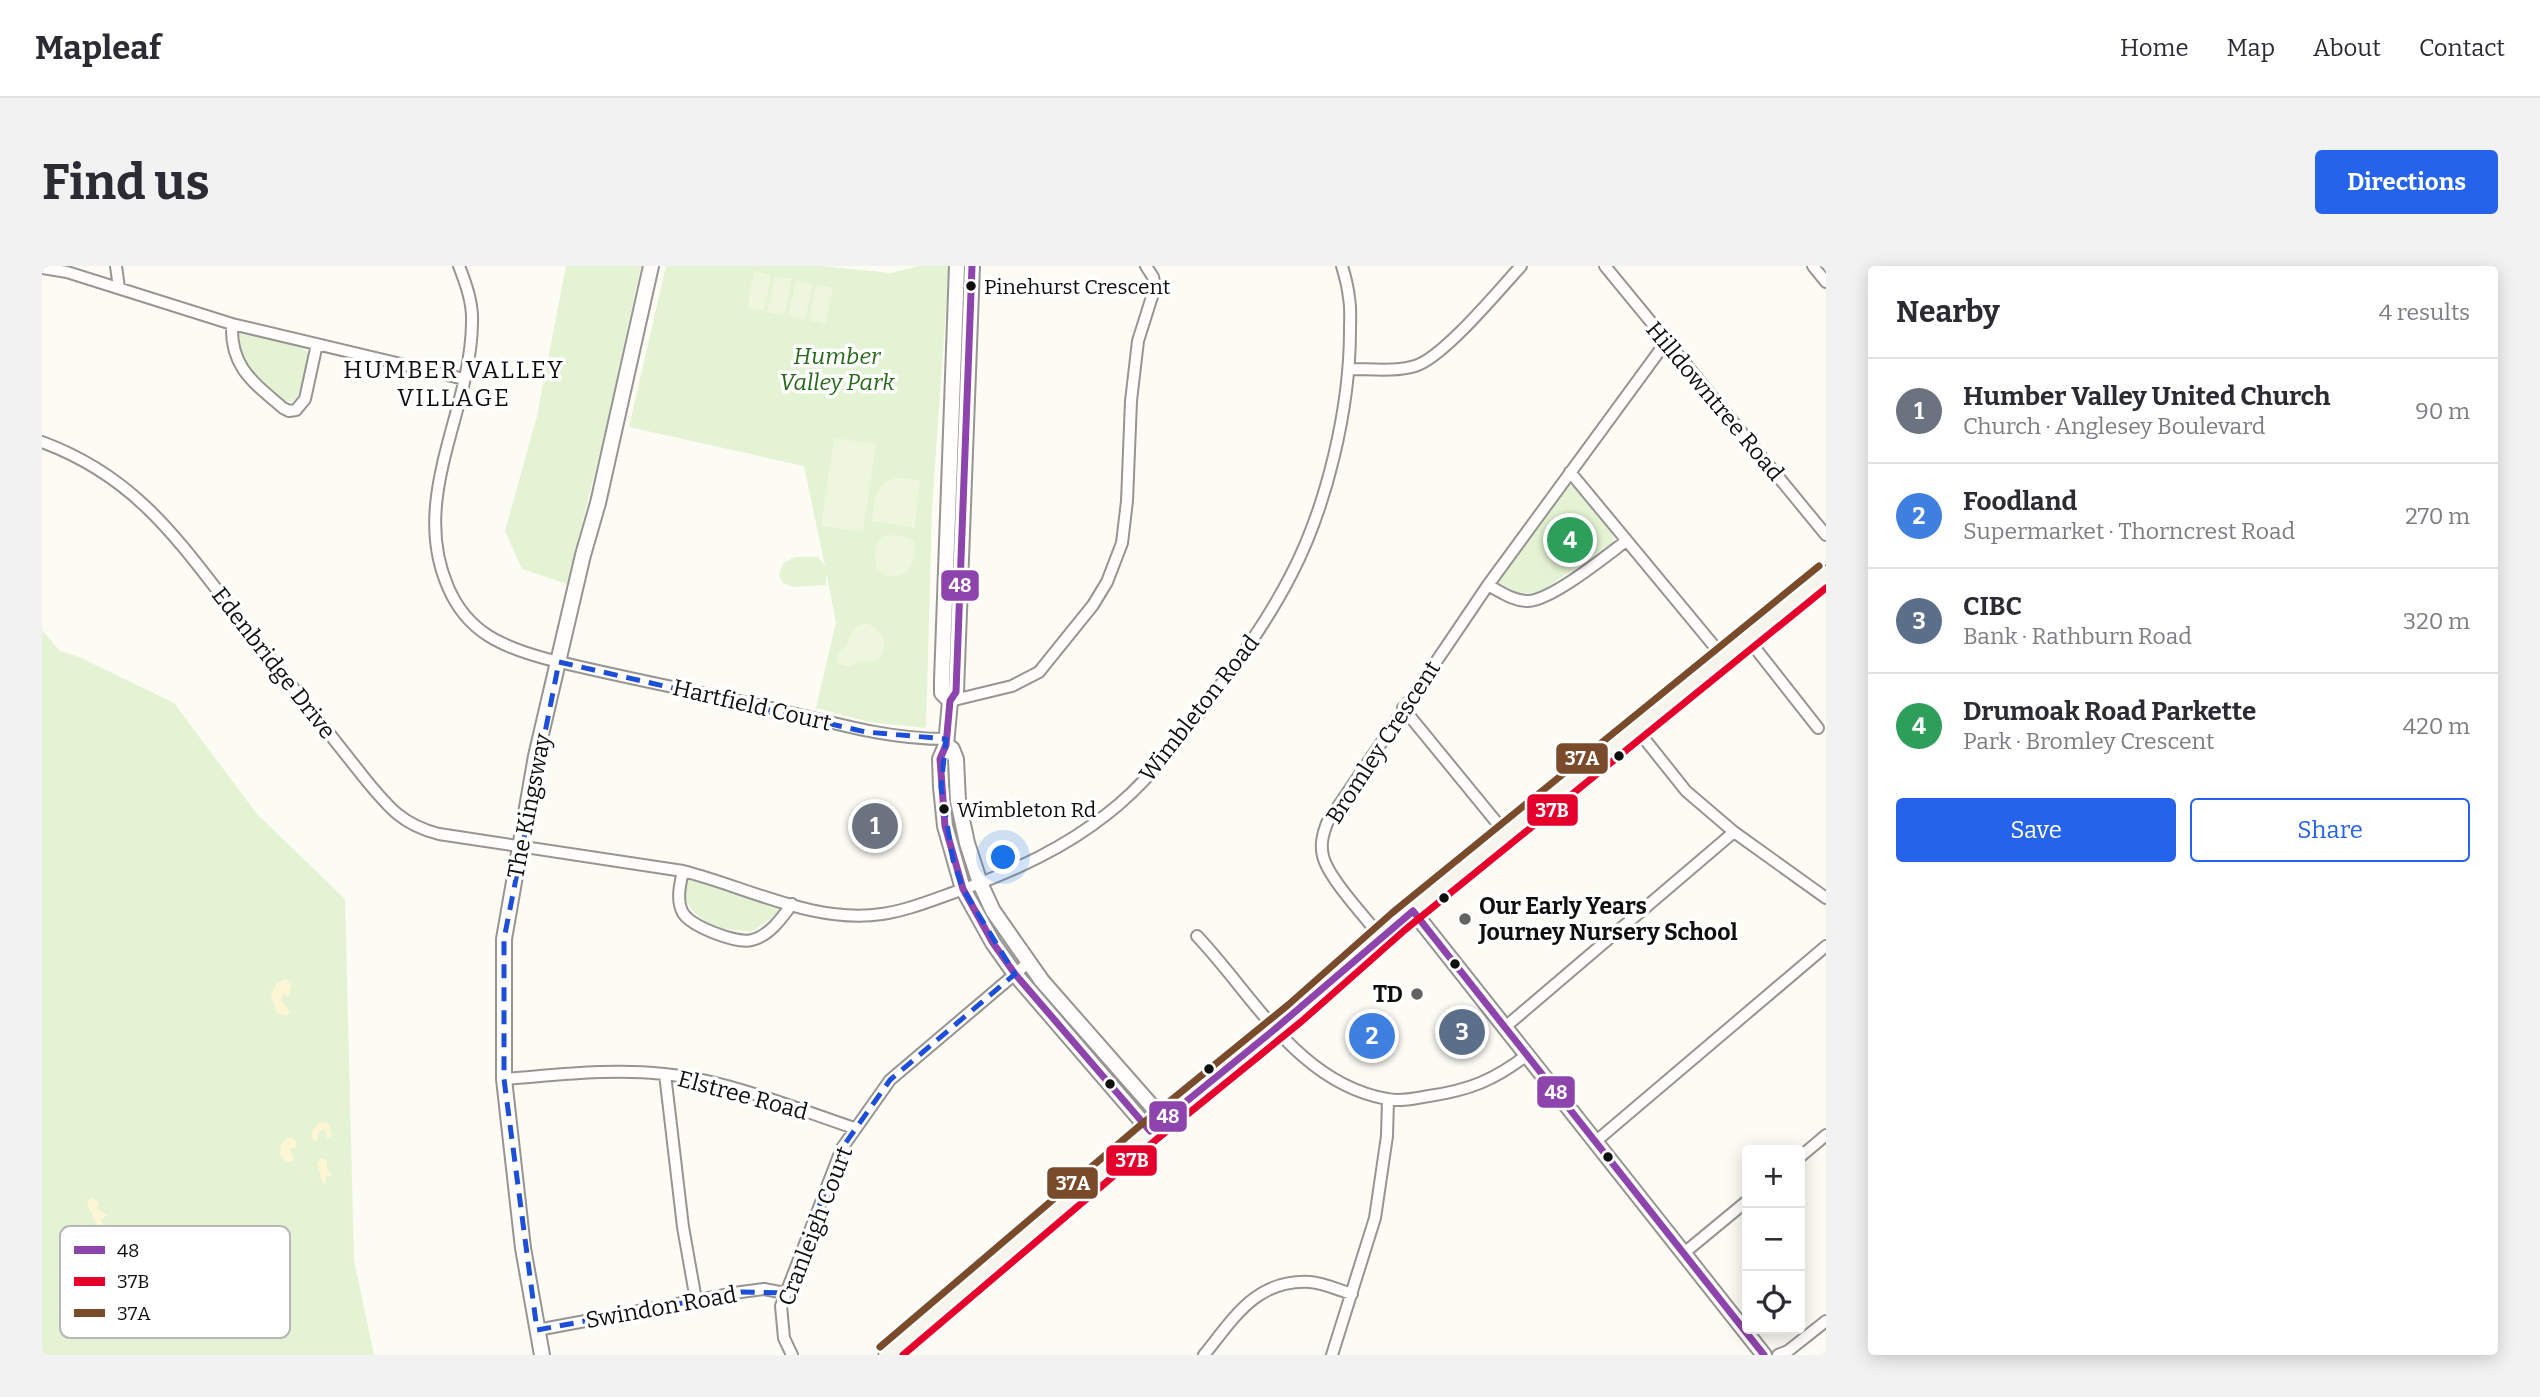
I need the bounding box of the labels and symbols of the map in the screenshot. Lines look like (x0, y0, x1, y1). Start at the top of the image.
place label: Pinehurst Crescent (984, 274, 1171, 300)
marker: Pinehurst Crescent (964, 279, 978, 293)
street label: Hilldowntree Road (1640, 316, 1790, 487)
park label: Humber Valley Park (779, 342, 895, 396)
district label: HUMBER VALLEY VILLAGE (343, 356, 565, 412)
pin: 4 (1547, 514, 1593, 566)
line badge: 48 (940, 569, 980, 602)
text: 48 (948, 574, 972, 597)
street label: Edenbridge Drive (206, 582, 342, 744)
street label: Wimbleton Road (1133, 629, 1265, 787)
street label: Bromley Crescent (1320, 655, 1446, 829)
street label: Hartfield Court (670, 673, 834, 737)
street label: The Kingsway (501, 730, 557, 881)
line badge: 37A (1555, 742, 1609, 775)
text: 37A (1565, 747, 1600, 770)
unlabelled marker (1612, 749, 1626, 763)
line badge: 37B (1526, 793, 1579, 827)
place label: Wimbleton Rd (957, 797, 1096, 823)
text: 37B (1535, 799, 1569, 822)
pin: 1 (852, 800, 898, 852)
marker: Wimbleton Rd (937, 802, 951, 816)
your location (986, 840, 1020, 874)
unlabelled marker (1437, 891, 1451, 905)
place label: Our Early Years Journey Nursery School (1477, 892, 1738, 946)
marker: Our Early Years Journey Nursery School (1457, 911, 1473, 927)
unlabelled marker (1448, 957, 1462, 971)
place label: TD (1373, 980, 1403, 1008)
marker: TD (1409, 986, 1425, 1002)
pin: 3 (1439, 1006, 1485, 1058)
pin: 2 (1349, 1010, 1395, 1062)
unlabelled marker (1202, 1062, 1216, 1076)
street label: Elstree Road (675, 1064, 812, 1126)
line badge: 48 (1536, 1075, 1576, 1109)
unlabelled marker (1103, 1077, 1117, 1091)
text: 48 (1544, 1081, 1568, 1104)
line badge: 48 (1148, 1100, 1188, 1133)
text: 48 (1156, 1105, 1180, 1128)
street label: Cranleigh Court (772, 1142, 858, 1310)
line badge: 37B (1105, 1144, 1158, 1177)
text: 37B (1115, 1149, 1149, 1172)
unlabelled marker (1601, 1150, 1615, 1164)
line badge: 37A (1046, 1166, 1099, 1200)
text: 37A (1056, 1172, 1091, 1195)
legend (60, 1226, 290, 1338)
text: 48 (117, 1239, 140, 1262)
text: 37B (117, 1270, 150, 1293)
street label: Swindon Road (583, 1280, 739, 1334)
text: 37A (117, 1302, 151, 1325)

